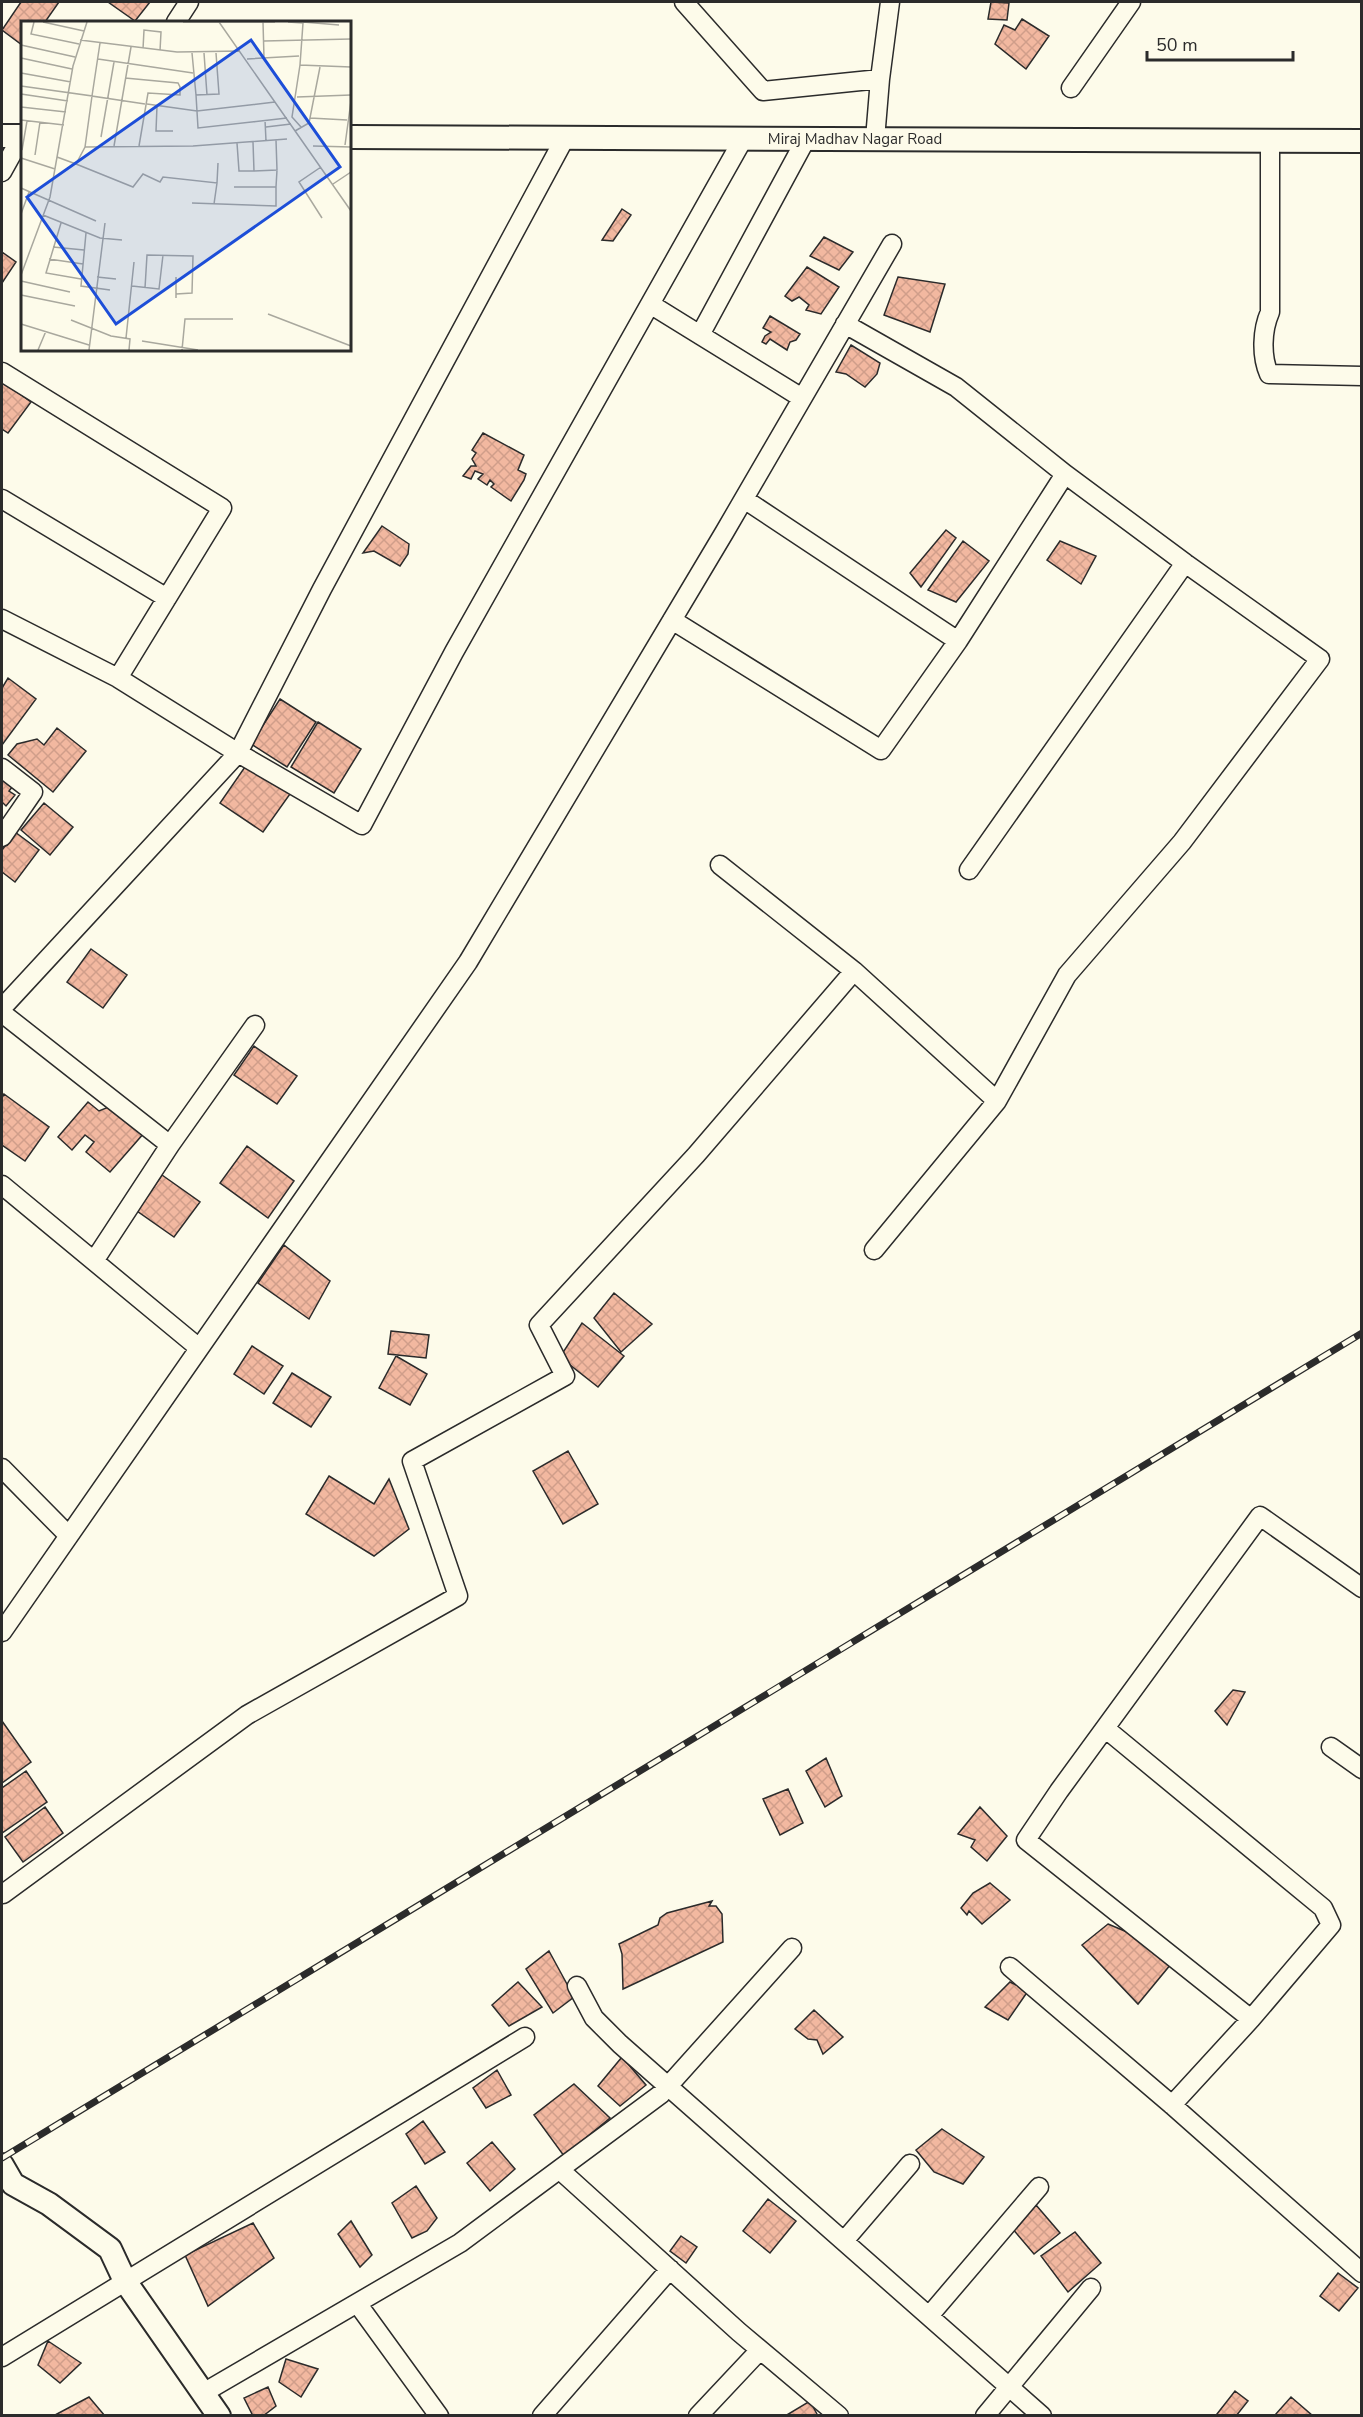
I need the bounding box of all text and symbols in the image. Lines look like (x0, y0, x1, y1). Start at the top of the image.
inset map (21, 21, 351, 351)
scale bar (1147, 24, 1292, 62)
text: 50 m (1156, 33, 1198, 57)
street label: Miraj Madhav Nagar Road (768, 129, 942, 149)

